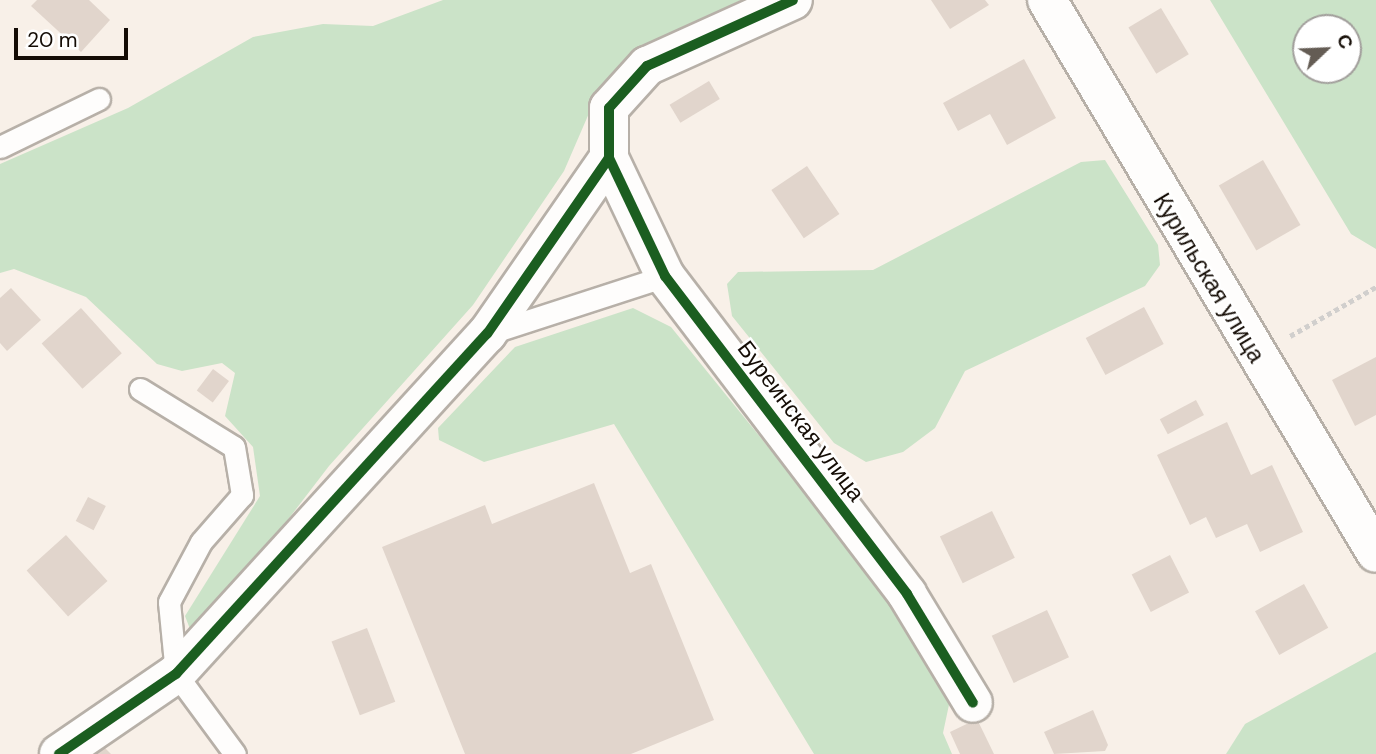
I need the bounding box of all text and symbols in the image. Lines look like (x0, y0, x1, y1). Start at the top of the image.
scale bar (18, 14, 131, 58)
north arrow (1292, 14, 1362, 84)
text: 20 m (27, 26, 78, 54)
text: С (1331, 30, 1359, 53)
street label: Курильская улица (1148, 188, 1270, 368)
street label: Буреинская улица (732, 335, 870, 507)

